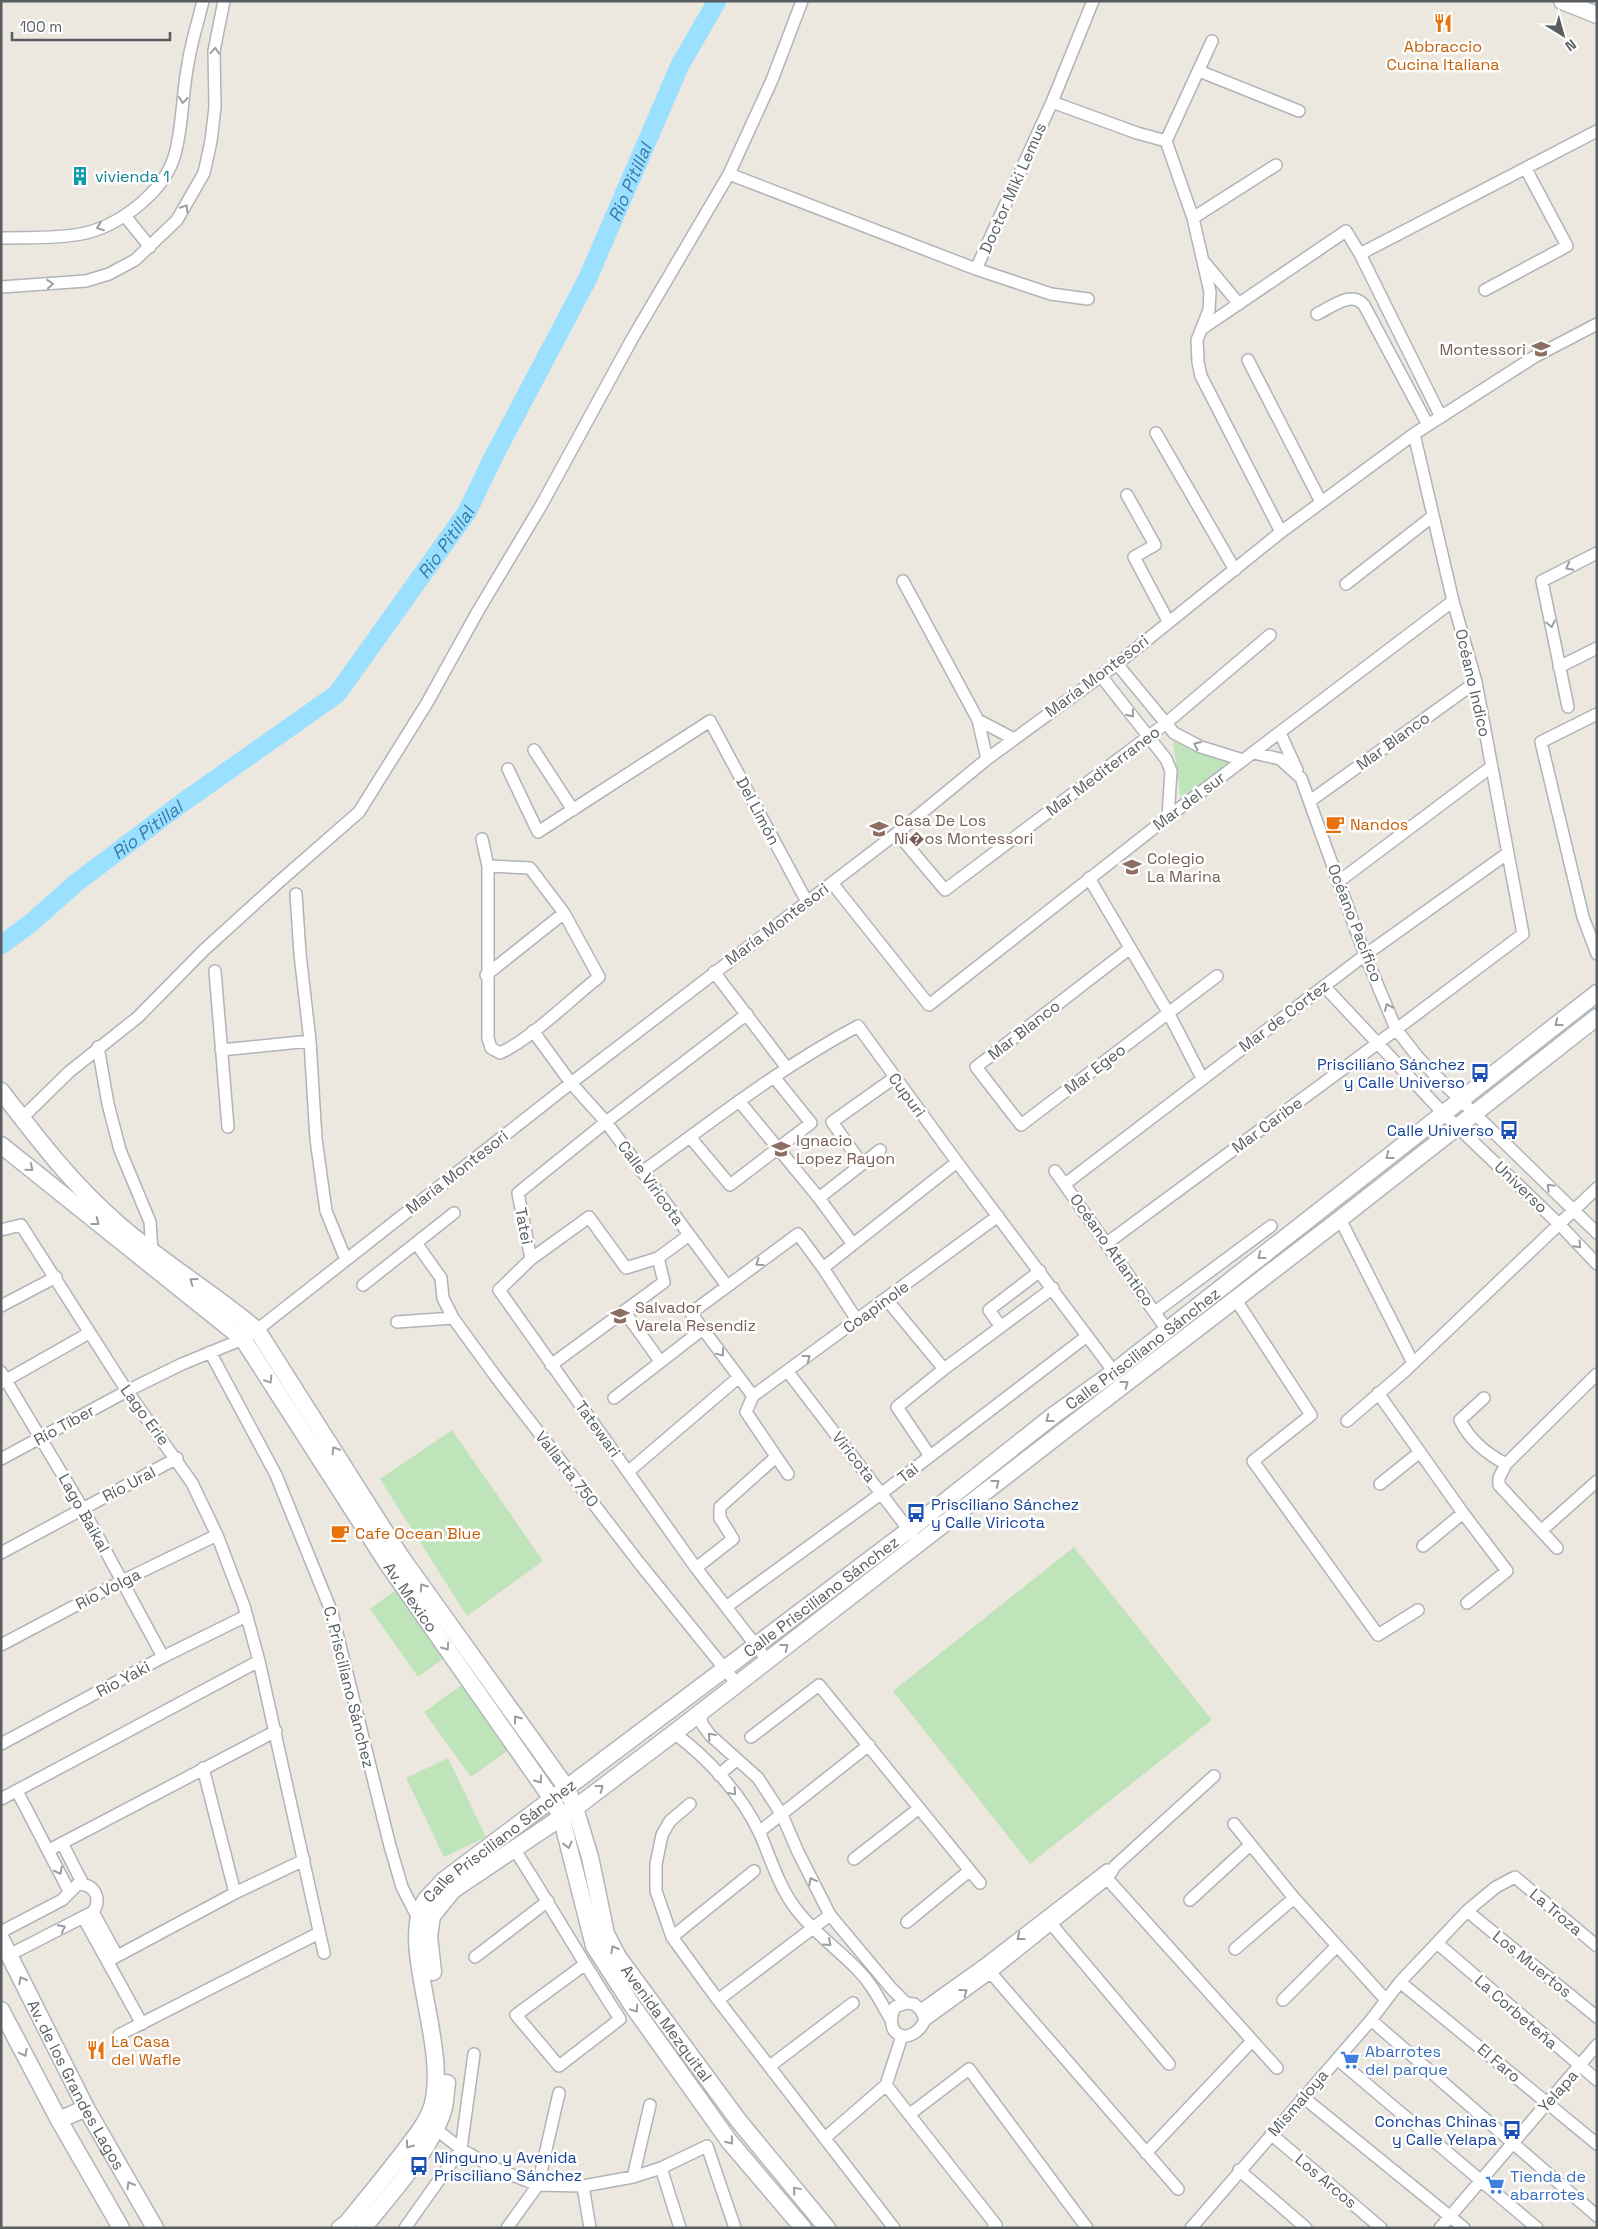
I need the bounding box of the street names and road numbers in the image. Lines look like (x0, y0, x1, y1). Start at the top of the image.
street label: Doctor Miki Lemus (975, 119, 1051, 257)
street label: Océano Indico (1450, 627, 1496, 739)
street label: María Montesori (1041, 630, 1153, 722)
street label: Mar Blanco (1352, 707, 1434, 775)
street label: Mar Mediterraneo (1042, 721, 1164, 821)
street label: Mar del sur (1149, 767, 1229, 835)
street label: Del Limón (731, 773, 785, 849)
street label: Océano Pacífico (1323, 861, 1387, 985)
street label: María Montesori (721, 878, 833, 970)
street label: Mar de Cortez (1235, 975, 1333, 1057)
street label: Mar Blanco (984, 995, 1064, 1065)
street label: Mar Egeo (1060, 1039, 1130, 1099)
street label: Cupuri (884, 1069, 930, 1121)
street label: Mar Caribe (1228, 1092, 1306, 1158)
street label: María Montesori (402, 1125, 512, 1219)
street label: Calle Viricota (613, 1136, 689, 1230)
street label: Universo (1490, 1156, 1552, 1218)
street label: Océano Atlantico (1065, 1189, 1159, 1311)
street label: Tatei (510, 1206, 538, 1246)
street label: Coapinole (839, 1276, 913, 1338)
street label: Calle Prisciliano Sánchez (1061, 1283, 1224, 1414)
street label: Lago Erie (116, 1380, 174, 1450)
street label: Tatewari (570, 1397, 626, 1461)
street label: Río Tíber (30, 1400, 98, 1450)
street label: Vallarta 750 (531, 1427, 603, 1511)
street label: Viricota (827, 1427, 881, 1487)
street label: Tai (893, 1458, 923, 1488)
street label: Río Ural (99, 1461, 159, 1507)
street label: Lago Baikal (54, 1470, 114, 1556)
street label: Calle Prisciliano Sánchez (739, 1531, 903, 1662)
street label: Av. Mexico (379, 1558, 443, 1636)
street label: Río Volga (72, 1564, 144, 1614)
street label: C. Prisciliano Sánchez (319, 1604, 379, 1770)
street label: Rio Yaki (92, 1656, 154, 1702)
street label: Calle Prisciliano Sánchez (418, 1774, 580, 1907)
street label: La Troza (1525, 1884, 1587, 1940)
street label: Los Muertos (1488, 1926, 1576, 2002)
street label: Avenida Mezquital (617, 1960, 717, 2086)
street label: La Corbeteña (1470, 1970, 1562, 2054)
street label: Av. de los Grandes Lagos (23, 1996, 130, 2174)
street label: El Faro (1473, 2039, 1525, 2087)
street label: Mismaloya (1263, 2065, 1333, 2141)
street label: Yelapa (1533, 2065, 1583, 2117)
street label: Los Arcos (1291, 2149, 1361, 2213)

